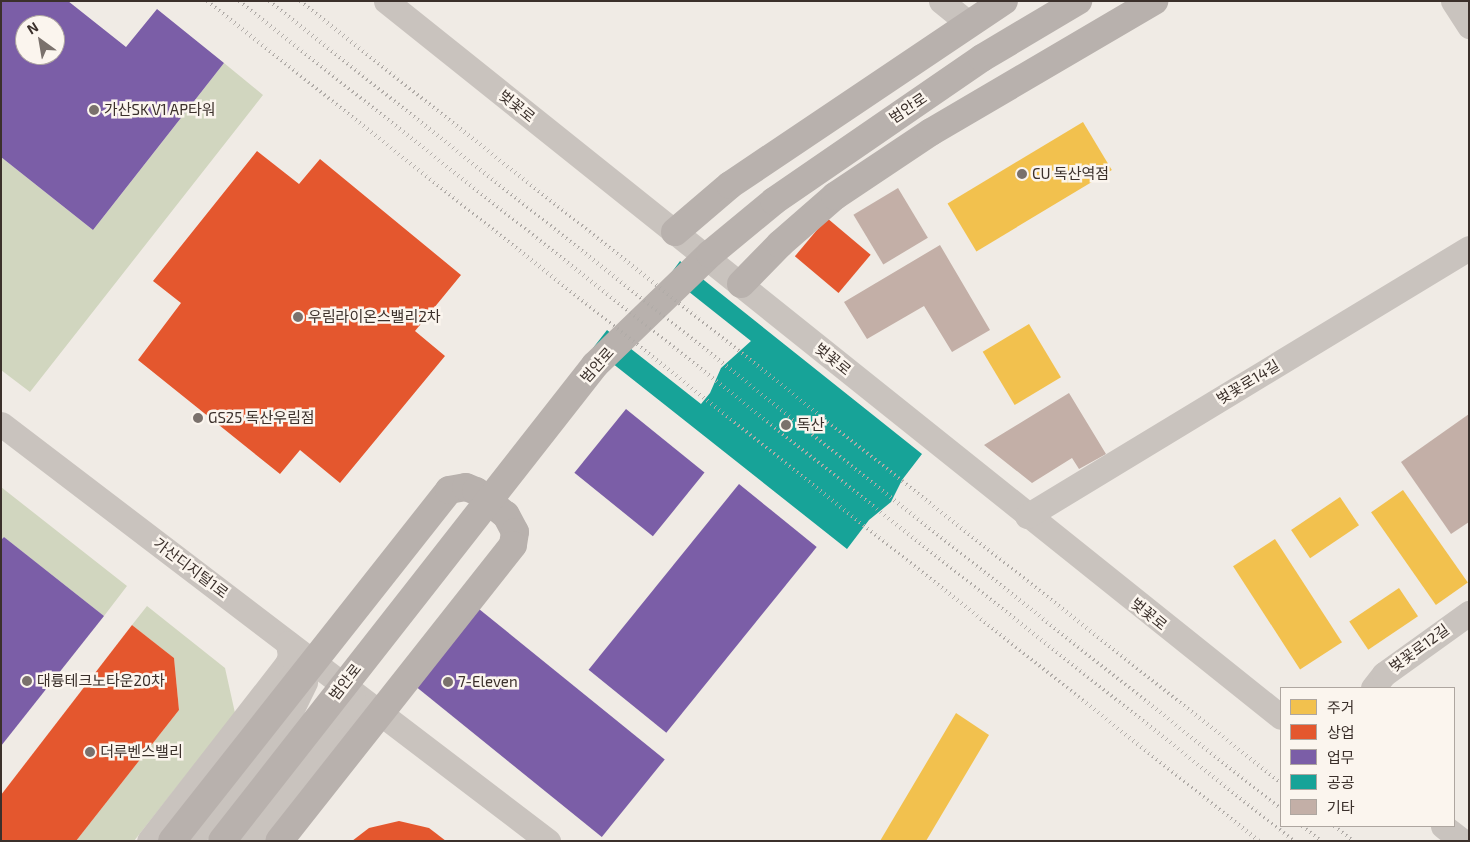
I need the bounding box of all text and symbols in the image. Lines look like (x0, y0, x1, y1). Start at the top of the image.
north arrow (15, 15, 65, 65)
text: N (24, 18, 41, 38)
street label: 벚꽃로 (495, 86, 539, 126)
street label: 범안로 (886, 89, 930, 127)
place label: 가산SK V1 AP타워 (104, 101, 216, 119)
marker: 가산SK V1 AP타워 (88, 104, 100, 116)
place label: CU 독산역점 (1032, 165, 1109, 183)
marker: CU 독산역점 (1016, 168, 1028, 180)
place label: 우림라이온스밸리2차 (308, 308, 441, 326)
marker: 우림라이온스밸리2차 (292, 311, 304, 323)
street label: 벚꽃로 (811, 339, 855, 379)
street label: 범안로 (576, 344, 618, 386)
street label: 벚꽃로14길 (1213, 356, 1283, 408)
place label: GS25 독산우림점 (208, 409, 315, 427)
marker: GS25 독산우림점 (192, 412, 204, 424)
place label: 독산 (797, 416, 825, 434)
marker: 독산 (779, 418, 793, 432)
street label: 가산디지털1로 (150, 534, 232, 602)
street label: 벚꽃로 (1127, 594, 1171, 634)
street label: 벚꽃로12길 (1386, 620, 1452, 676)
street label: 범안로 (325, 660, 365, 704)
place label: 대륭테크노타운20차 (37, 672, 165, 690)
place label: 7-Eleven (458, 673, 518, 691)
marker: 대륭테크노타운20차 (21, 675, 33, 687)
marker: 7-Eleven (442, 676, 454, 688)
legend (1280, 687, 1455, 827)
text: 주거 (1327, 698, 1355, 716)
text: 상업 (1327, 723, 1355, 741)
place label: 더루벤스밸리 (100, 743, 183, 761)
marker: 더루벤스밸리 (84, 746, 96, 758)
text: 업무 (1327, 748, 1355, 766)
text: 공공 (1327, 773, 1355, 791)
text: 기타 (1327, 798, 1355, 816)

